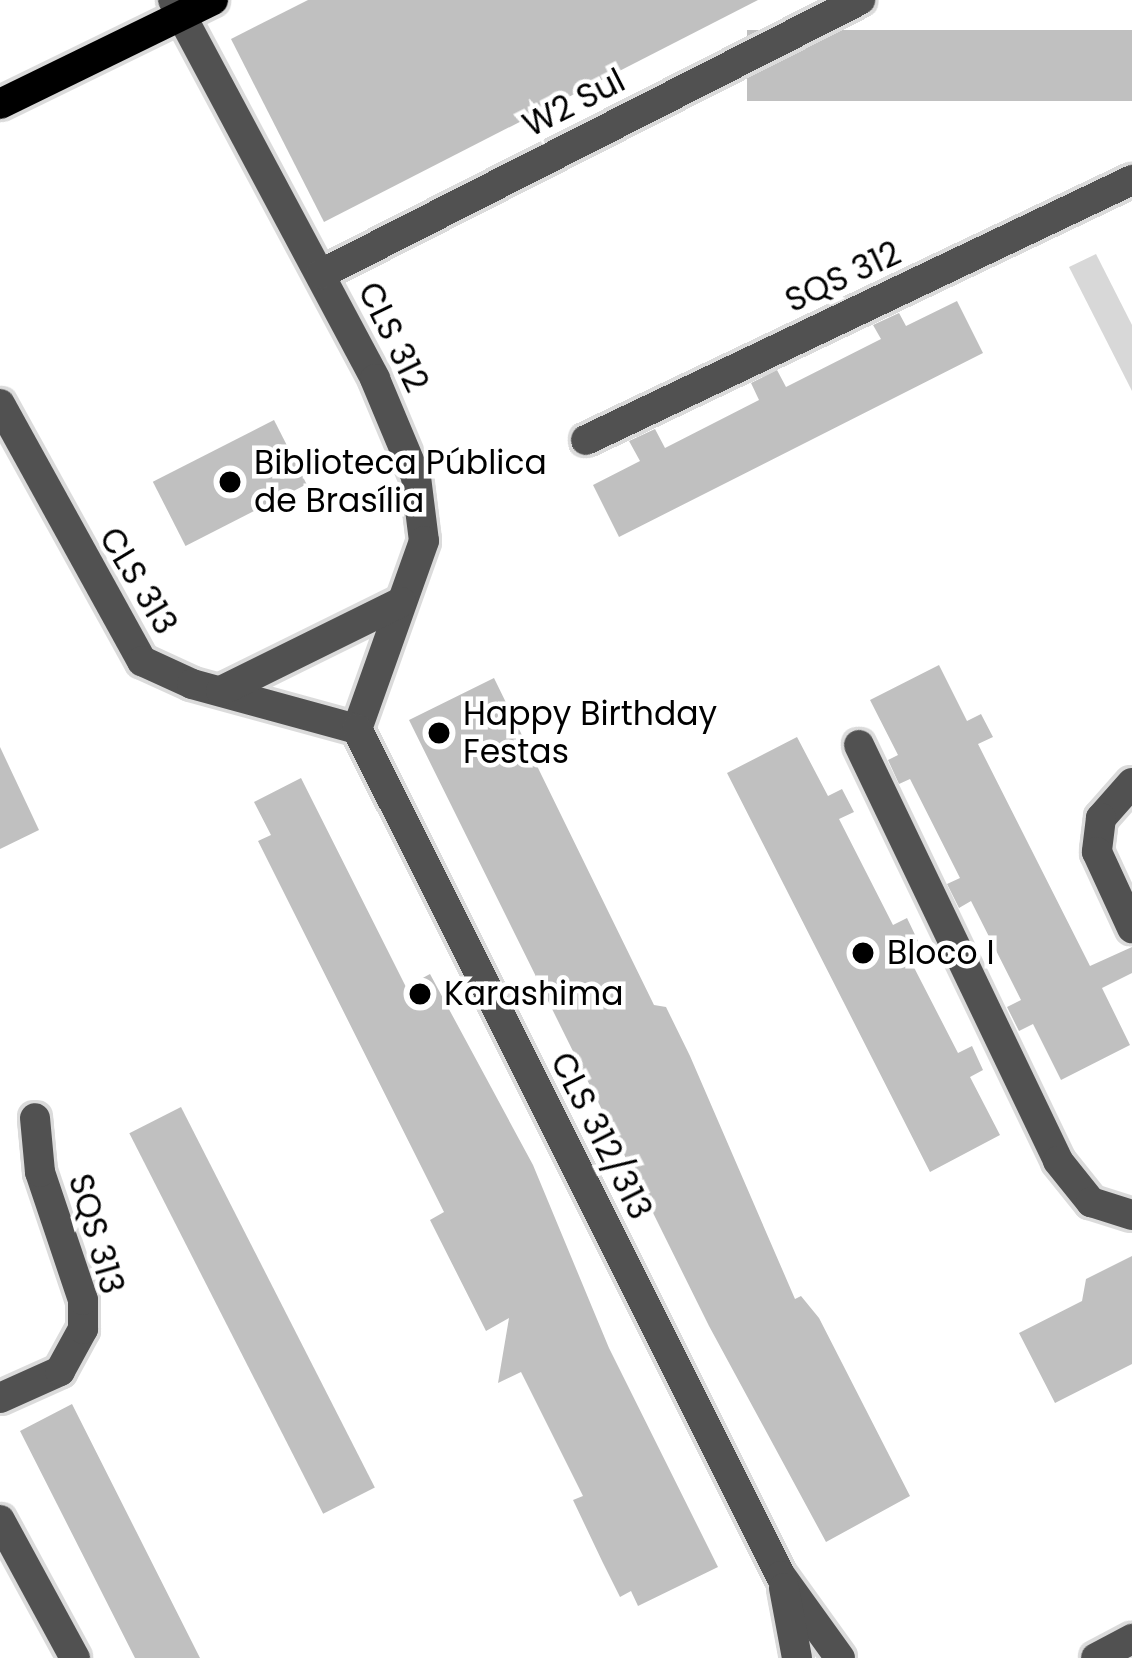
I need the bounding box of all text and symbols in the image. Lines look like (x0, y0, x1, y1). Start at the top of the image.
street label: W2 Sul (517, 61, 631, 145)
street label: SQS 312 (779, 233, 907, 321)
street label: CLS 312 (350, 276, 436, 398)
place label: Biblioteca Pública de Brasília (254, 443, 547, 521)
marker: Biblioteca Pública de Brasília (217, 469, 243, 495)
street label: CLS 313 (91, 521, 185, 641)
place label: Happy Birthday Festas (463, 694, 717, 772)
marker: Happy Birthday Festas (426, 720, 452, 746)
place label: Bloco I (887, 933, 995, 973)
marker: Bloco I (850, 940, 876, 966)
place label: Karashima (444, 974, 623, 1014)
marker: Karashima (407, 981, 433, 1007)
street label: CLS 312/313 (542, 1046, 660, 1226)
street label: SQS 313 (60, 1169, 132, 1299)

